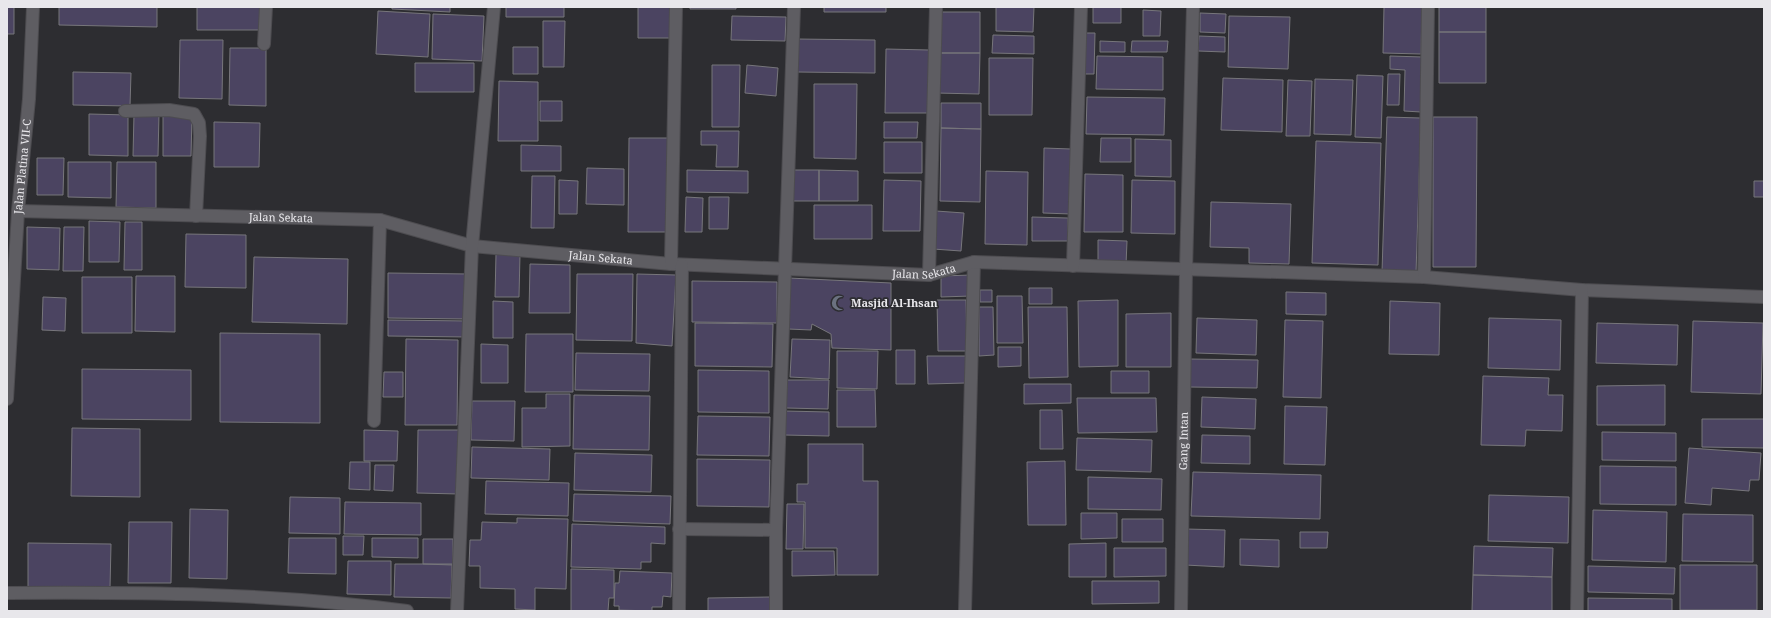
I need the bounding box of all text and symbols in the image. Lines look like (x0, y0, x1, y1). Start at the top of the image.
street label: Jalan Platina VII-C (10, 118, 34, 215)
street label: Jalan Sekata (248, 209, 313, 225)
street label: Jalan Sekata (567, 247, 634, 268)
street label: Jalan Sekata (891, 260, 957, 282)
mosque icon: Masjid Al-Ihsan (830, 294, 848, 312)
place label: Masjid Al-Ihsan (851, 295, 938, 310)
street label: Gang Intan (1175, 412, 1191, 470)

